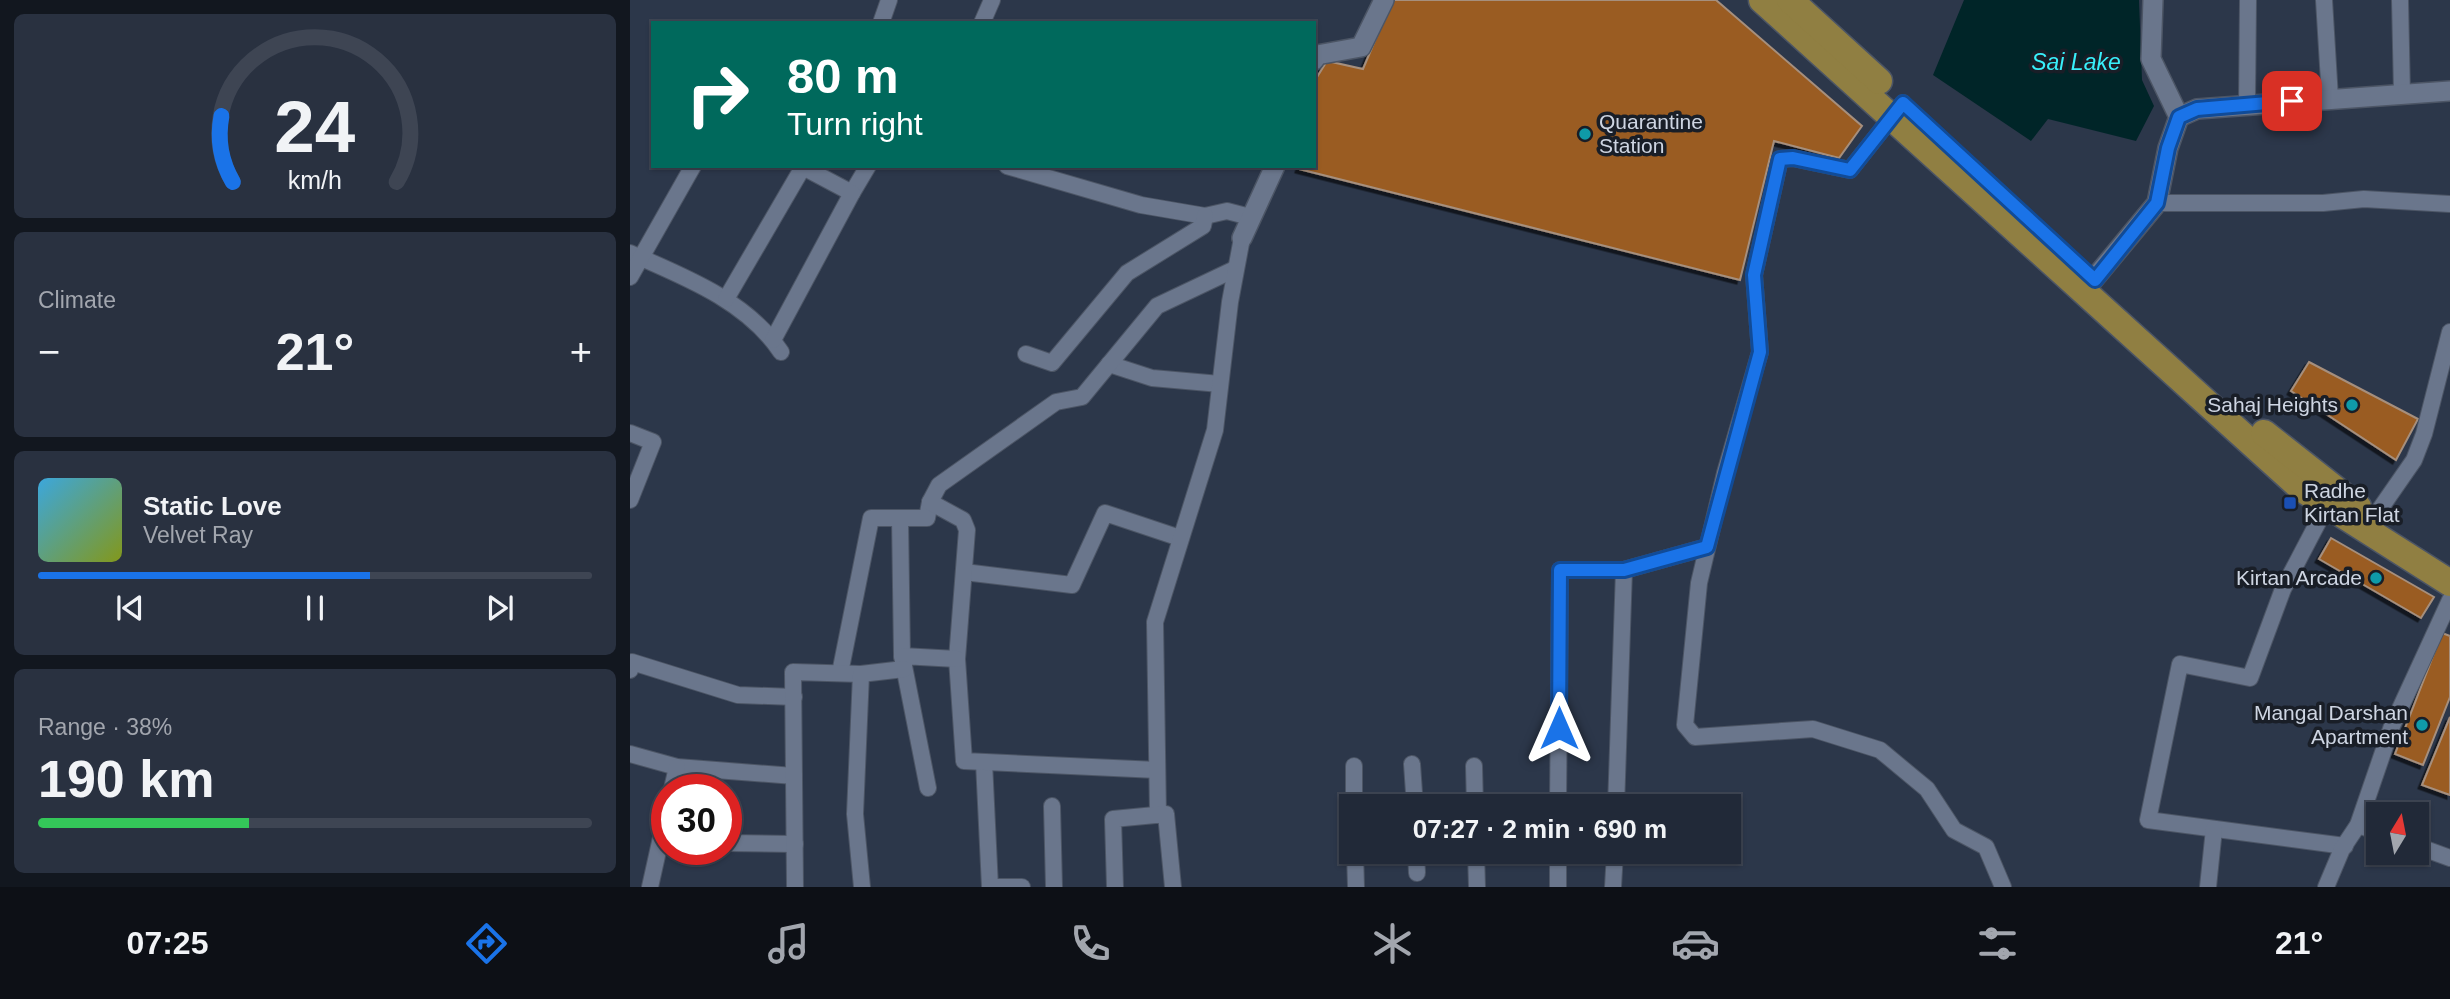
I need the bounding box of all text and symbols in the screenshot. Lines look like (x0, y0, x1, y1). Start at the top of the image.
icon: right (672, 49, 763, 140)
text: 80 m (787, 49, 899, 103)
water label: Sai Lake (2031, 49, 2121, 75)
pin (2262, 71, 2322, 131)
icon: arrive (2273, 82, 2311, 120)
text: 24 (275, 87, 356, 168)
text: Turn right (787, 106, 923, 142)
place label: Quarantine Station (1599, 110, 1703, 157)
marker: Quarantine Station (1577, 126, 1593, 142)
text: km/h (288, 166, 342, 194)
text: Climate (38, 287, 116, 313)
text: 21° (276, 323, 354, 381)
text: − (38, 331, 60, 373)
text: + (570, 331, 592, 373)
place label: Sahaj Heights (2207, 393, 2338, 416)
marker: Sahaj Heights (2344, 397, 2360, 413)
place label: Radhe Kirtan Flat (2304, 479, 2400, 526)
text: Static Love (143, 491, 282, 521)
marker: Radhe Kirtan Flat (2282, 495, 2298, 511)
text: Velvet Ray (143, 522, 253, 548)
place label: Kirtan Arcade (2236, 566, 2362, 589)
marker: Kirtan Arcade (2368, 570, 2384, 586)
icon: previous (111, 589, 149, 627)
icon: pause (296, 589, 334, 627)
icon: next (481, 589, 519, 627)
position arrow (1522, 691, 1596, 765)
place label: Mangal Darshan Apartment (2254, 701, 2408, 748)
text: Range · 38% (38, 714, 172, 740)
marker: Mangal Darshan Apartment (2414, 717, 2430, 733)
text: 190 km (38, 750, 214, 808)
speed limit sign: 30 (651, 774, 742, 865)
north arrow (2366, 802, 2429, 864)
map controls (2366, 802, 2429, 865)
text: 07:27 · 2 min · 690 m (1413, 814, 1667, 844)
icon: directions (462, 919, 511, 968)
icon: music (764, 919, 813, 968)
icon: phone (1066, 919, 1115, 968)
icon: climate (1368, 919, 1417, 968)
icon: car (1671, 919, 1720, 968)
icon: filters (1973, 919, 2022, 968)
text: 07:25 (127, 925, 208, 961)
text: 21° (2275, 925, 2323, 961)

